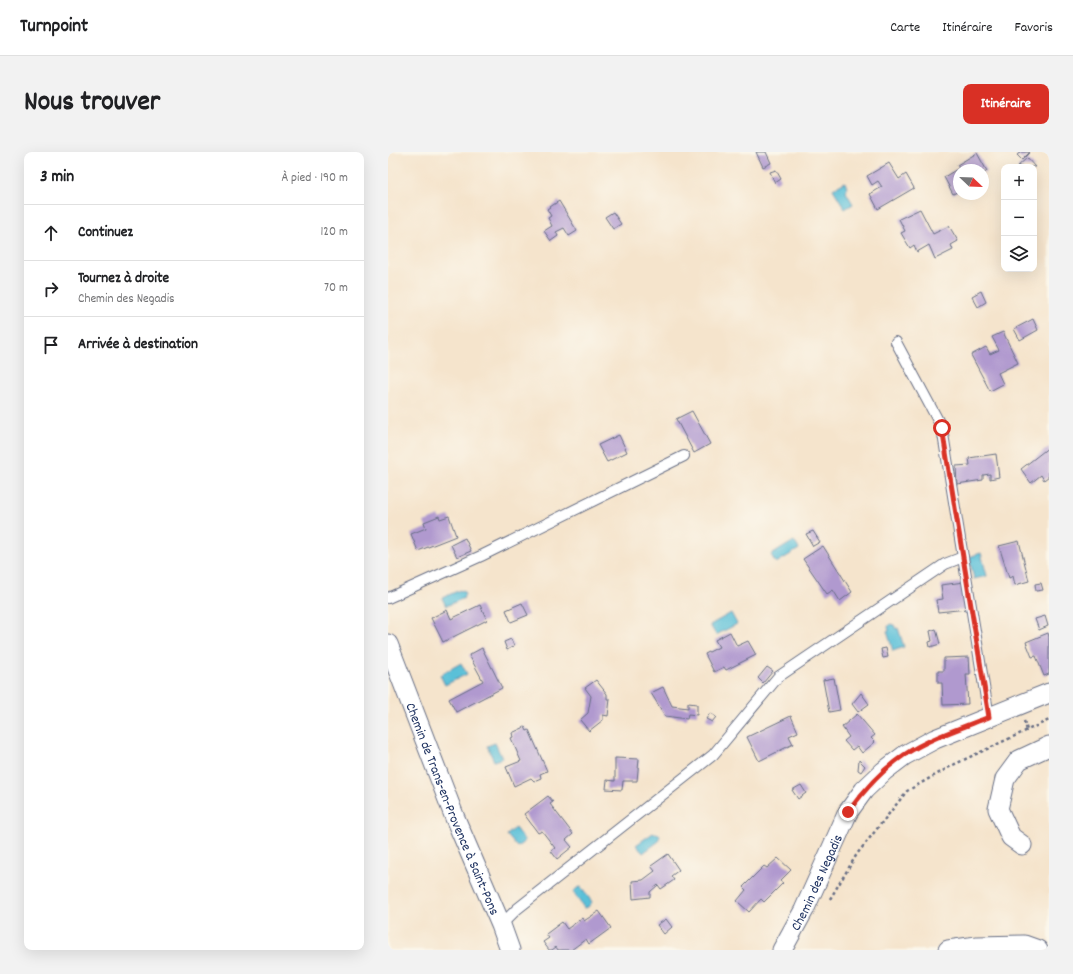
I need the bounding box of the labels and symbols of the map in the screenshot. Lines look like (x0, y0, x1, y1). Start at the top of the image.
north arrow (953, 164, 989, 200)
route start (933, 419, 951, 437)
street label: Chemin de Trans-en-Provence à Saint-Pons (400, 700, 504, 919)
route end (839, 803, 857, 821)
street label: Chemin des Negadis (787, 831, 849, 935)

